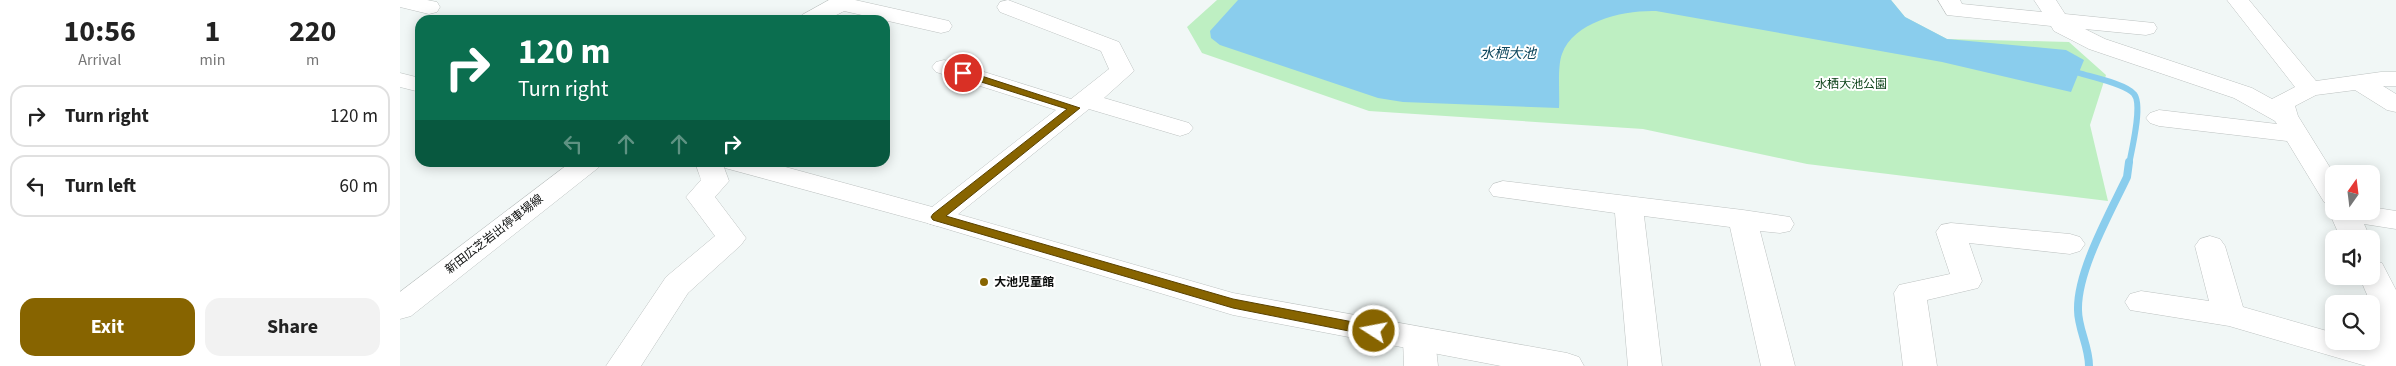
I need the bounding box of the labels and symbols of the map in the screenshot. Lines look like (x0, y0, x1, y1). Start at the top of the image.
water label: 水栖大池 (1480, 44, 1538, 64)
pin (942, 52, 984, 94)
park label: 水栖大池公園 (1815, 76, 1887, 93)
north arrow (2325, 165, 2380, 220)
street label: 新田広芝岩出停車場線 (442, 191, 547, 278)
place label: 大池児童館 (994, 274, 1054, 291)
marker: 大池児童館 (978, 276, 990, 288)
position arrow (1347, 304, 1399, 356)

